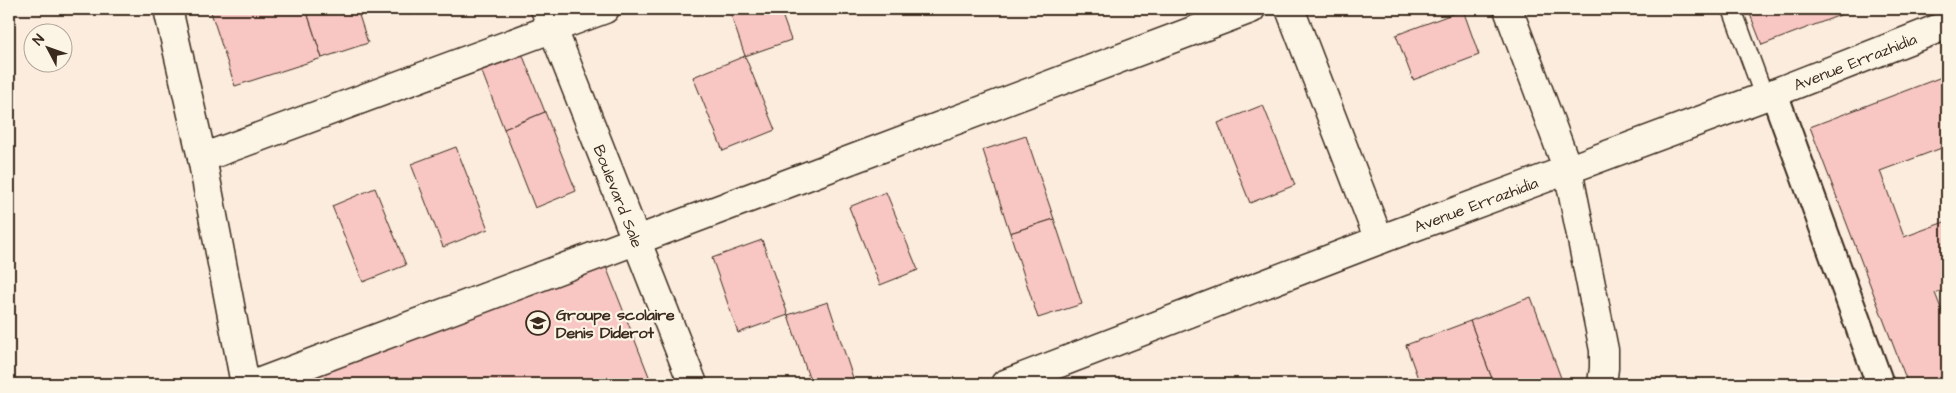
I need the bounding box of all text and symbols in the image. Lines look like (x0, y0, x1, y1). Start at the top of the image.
north arrow (22, 22, 72, 72)
street label: Avenue Errazhidia (1790, 28, 1920, 96)
text: N (29, 30, 50, 50)
street label: Boulevard Sale (588, 142, 648, 251)
street label: Avenue Errazhidia (1411, 172, 1541, 238)
place label: Groupe scolaire Denis Diderot (556, 304, 675, 344)
school or university icon: Groupe scolaire Denis Diderot (525, 310, 551, 336)

